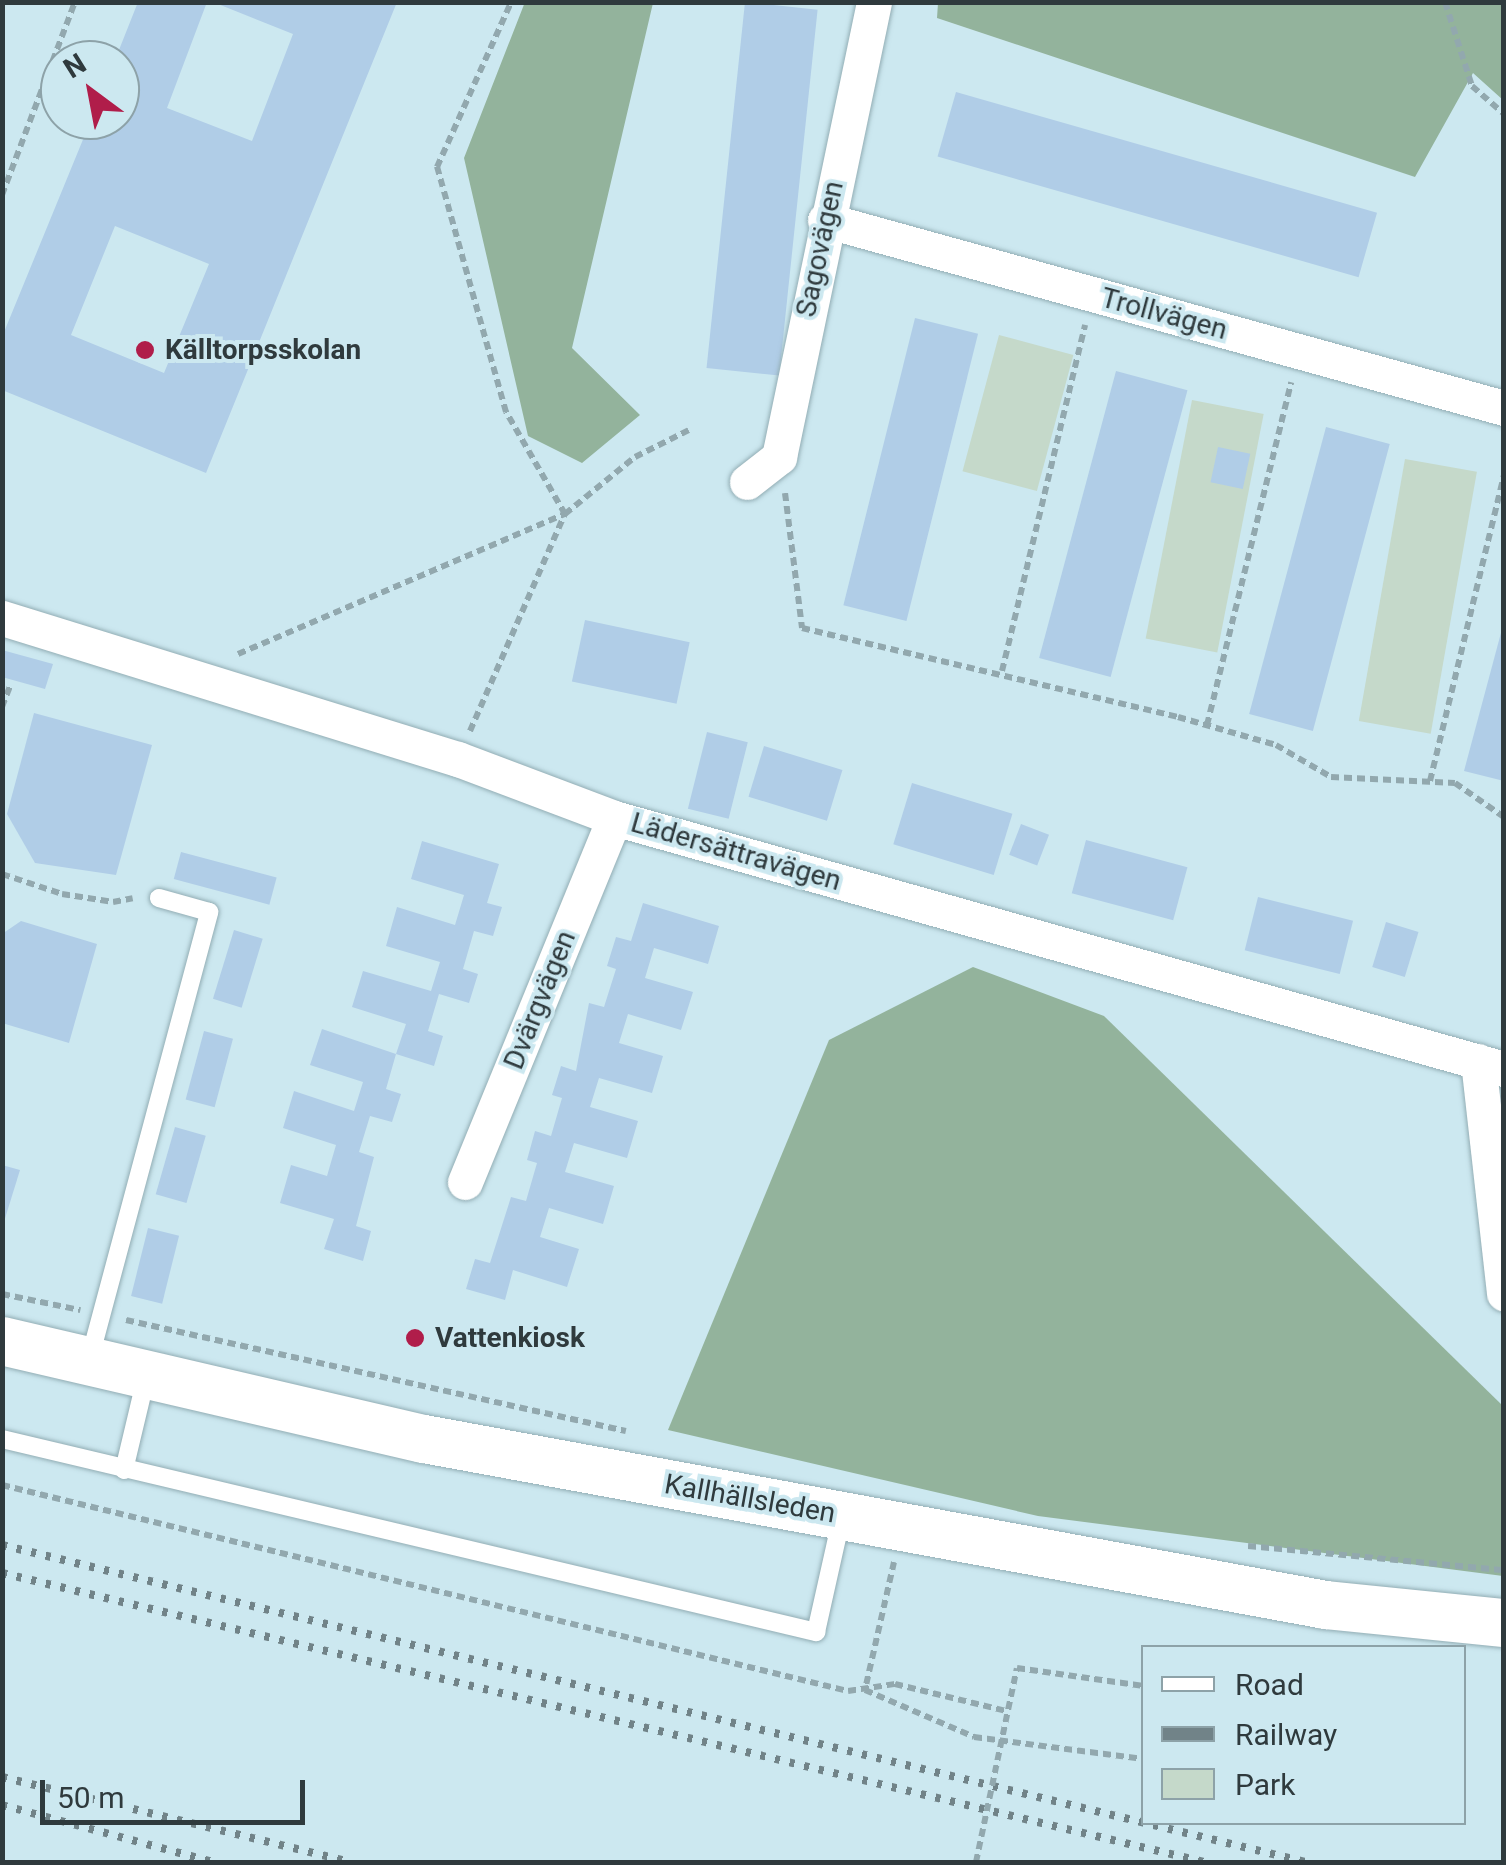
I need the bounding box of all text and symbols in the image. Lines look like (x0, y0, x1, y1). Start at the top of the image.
north arrow (40, 40, 140, 140)
text: N (58, 47, 92, 85)
street label: Sagovägen (789, 178, 851, 320)
street label: Trollvägen (1097, 281, 1231, 347)
place label: Källtorpsskolan (165, 333, 361, 367)
marker: Källtorpsskolan (134, 339, 156, 361)
street label: Lädersättravägen (627, 806, 845, 898)
street label: Dvärgvägen (497, 926, 583, 1074)
place label: Vattenkiosk (435, 1321, 585, 1355)
marker: Vattenkiosk (404, 1327, 426, 1349)
street label: Kallhällsleden (662, 1467, 838, 1531)
legend (1141, 1645, 1466, 1825)
text: Road (1235, 1667, 1304, 1702)
text: Railway (1235, 1717, 1337, 1752)
scale bar (45, 1760, 310, 1822)
text: Park (1235, 1767, 1295, 1802)
text: 50 m (57, 1780, 124, 1815)

